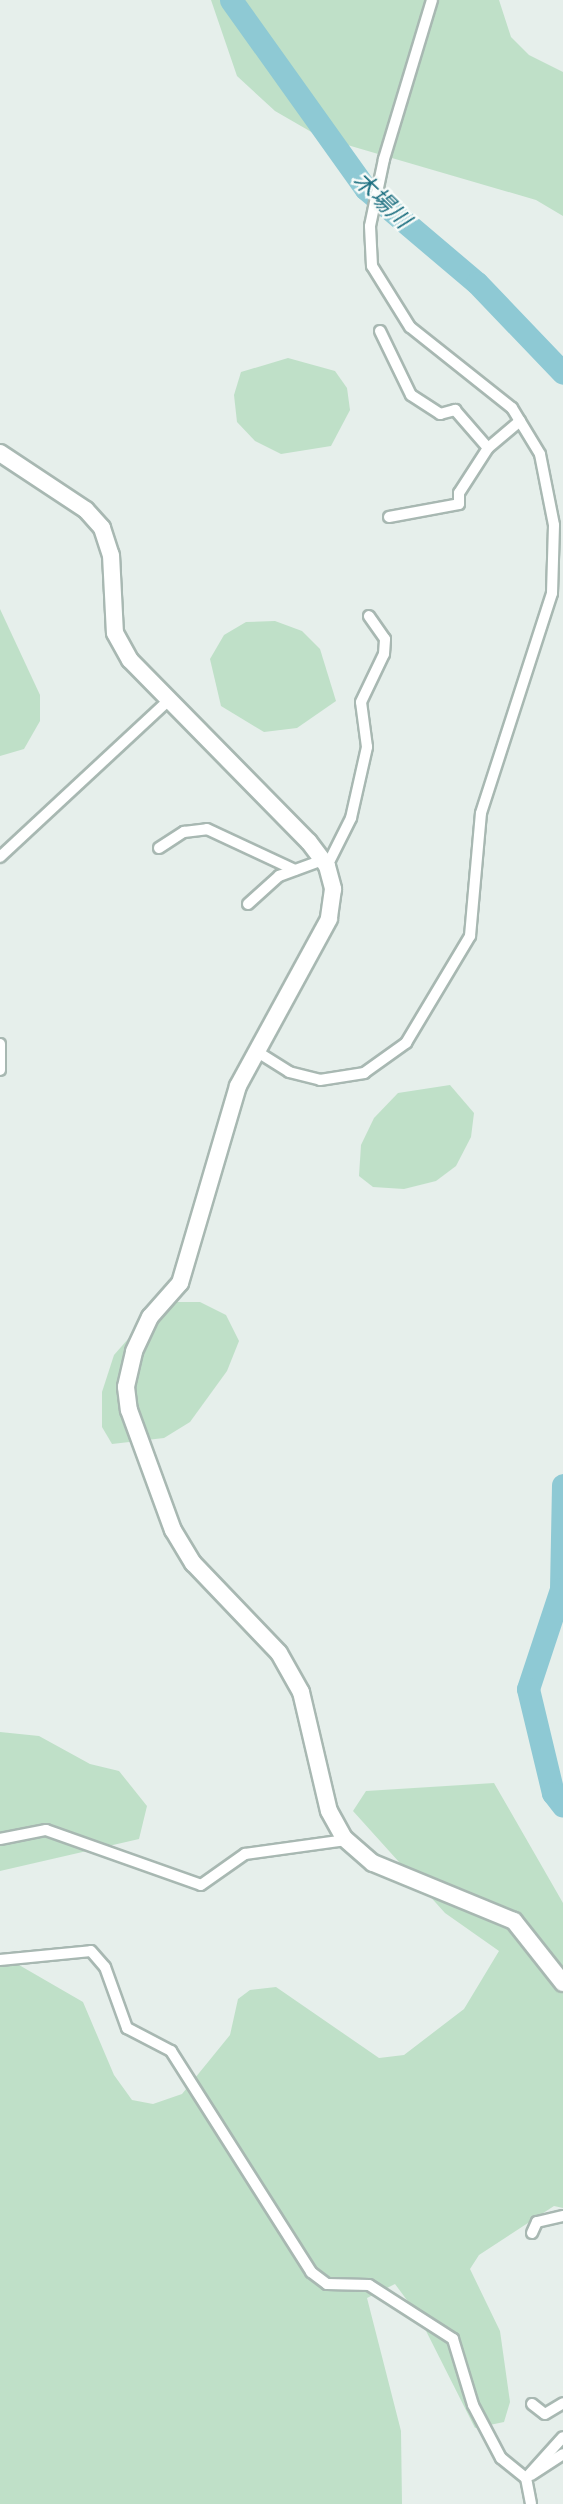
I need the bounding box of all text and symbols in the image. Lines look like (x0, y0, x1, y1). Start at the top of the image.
water label: 木場川 (348, 166, 416, 234)

